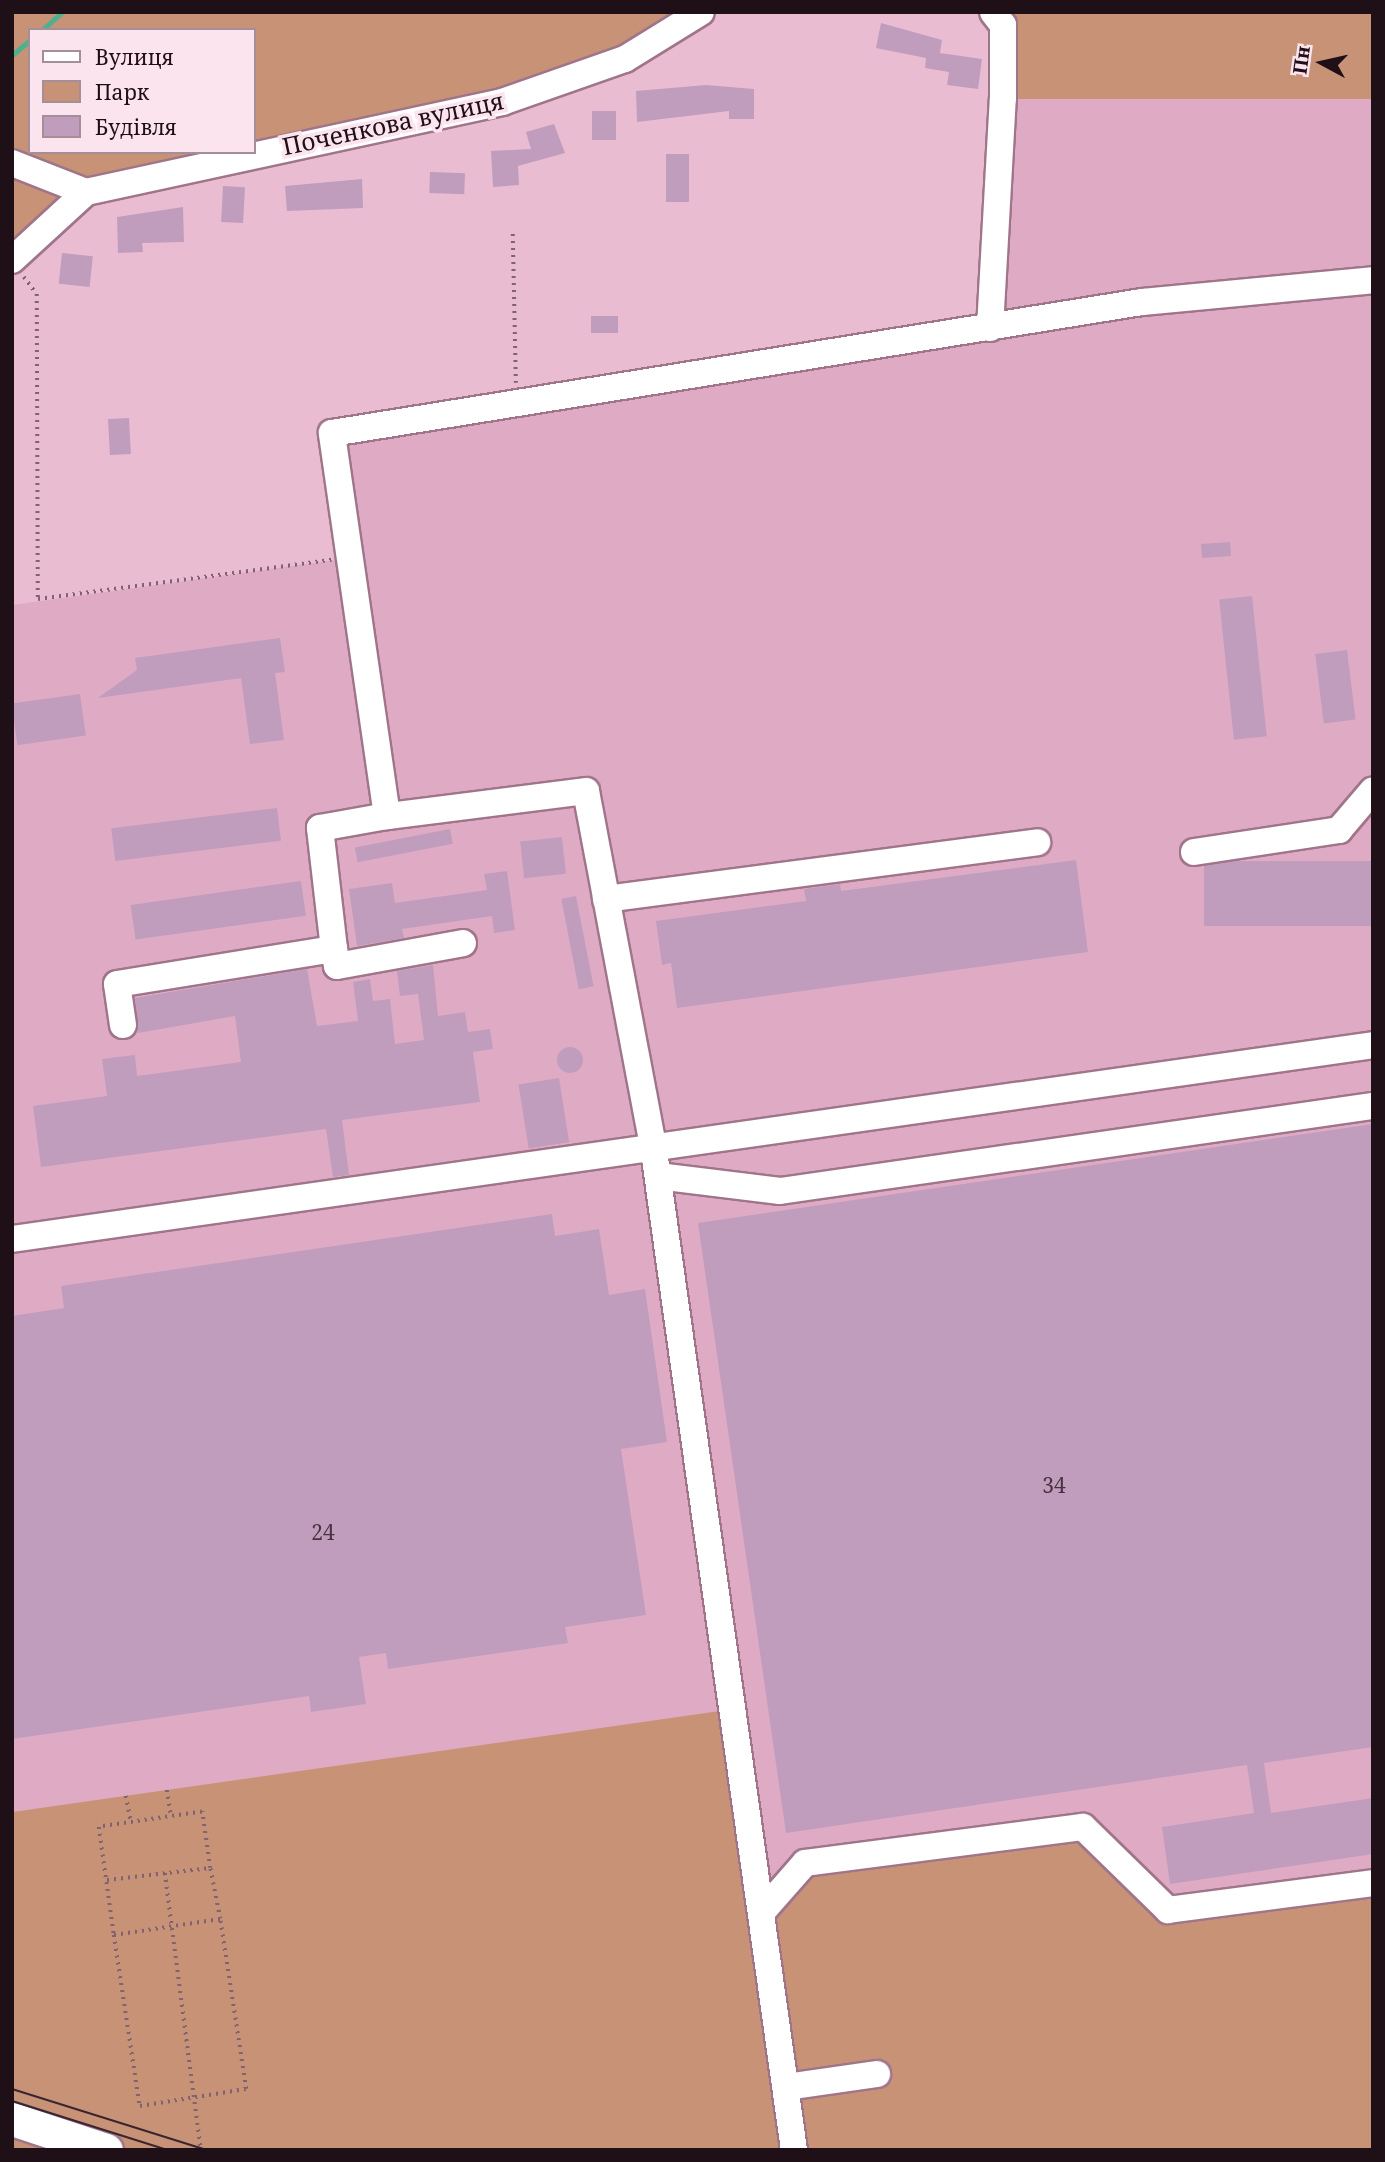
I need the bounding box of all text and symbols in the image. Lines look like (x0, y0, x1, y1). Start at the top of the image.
legend (28, 28, 256, 154)
north arrow (1287, 28, 1357, 98)
text: Вулиця (95, 43, 174, 71)
text: Пн (1286, 44, 1316, 76)
text: Парк (95, 78, 149, 106)
street label: Поченкова вулиця (280, 85, 506, 161)
text: Будівля (95, 113, 177, 141)
house number: 34 (1042, 1472, 1066, 1498)
house number: 24 (311, 1519, 335, 1545)

